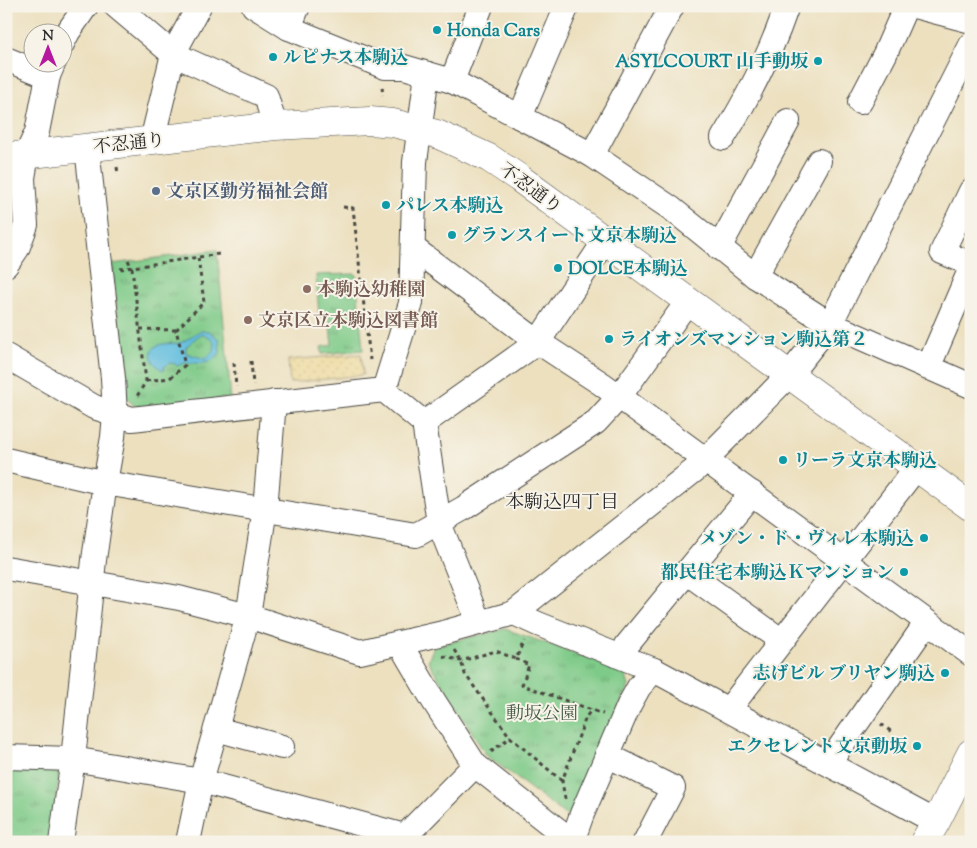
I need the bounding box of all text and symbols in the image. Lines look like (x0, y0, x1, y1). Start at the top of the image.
place label: Honda Cars (447, 19, 540, 45)
north arrow (22, 22, 72, 72)
marker: Honda Cars (431, 24, 443, 36)
text: N (42, 27, 54, 47)
place label: ルピナス本駒込 (283, 46, 408, 72)
place label: ASYLCOURT 山手動坂 (615, 50, 809, 76)
marker: ルピナス本駒込 (267, 51, 279, 63)
marker: ASYLCOURT 山手動坂 (812, 55, 824, 67)
street label: 不忍通り (92, 128, 166, 162)
street label: 不忍通り (493, 158, 567, 221)
place label: 文京区勤労福祉会館 (166, 180, 328, 206)
marker: 文京区勤労福祉会館 (150, 185, 162, 197)
place label: パレス本駒込 (396, 194, 503, 220)
marker: パレス本駒込 (380, 199, 392, 211)
place label: グランスイート文京本駒込 (462, 224, 677, 250)
marker: グランスイート文京本駒込 (446, 229, 458, 241)
place label: DOLCE本駒込 (568, 257, 688, 283)
marker: DOLCE本駒込 (552, 262, 564, 274)
place label: 本駒込幼稚園 (317, 278, 425, 304)
marker: 本駒込幼稚園 (301, 283, 313, 295)
place label: 文京区立本駒込図書館 (258, 309, 438, 335)
marker: 文京区立本駒込図書館 (242, 314, 254, 326)
place label: ライオンズマンション駒込第２ (619, 328, 868, 354)
marker: ライオンズマンション駒込第２ (603, 333, 615, 345)
place label: リーラ文京本駒込 (793, 449, 937, 475)
marker: リーラ文京本駒込 (777, 454, 789, 466)
district label: 本駒込四丁目 (505, 490, 619, 517)
place label: メゾン・ド・ヴィレ本駒込 (700, 527, 914, 553)
marker: メゾン・ド・ヴィレ本駒込 (918, 532, 930, 544)
place label: 都民住宅本駒込Ｋマンション (661, 561, 894, 587)
marker: 都民住宅本駒込Ｋマンション (898, 566, 910, 578)
place label: 志げビル ブリヤン駒込 (752, 662, 935, 688)
marker: 志げビル ブリヤン駒込 (939, 667, 951, 679)
park label: 動坂公園 (506, 702, 578, 728)
place label: エクセレント文京動坂 (727, 735, 908, 761)
marker: エクセレント文京動坂 (911, 740, 923, 752)

